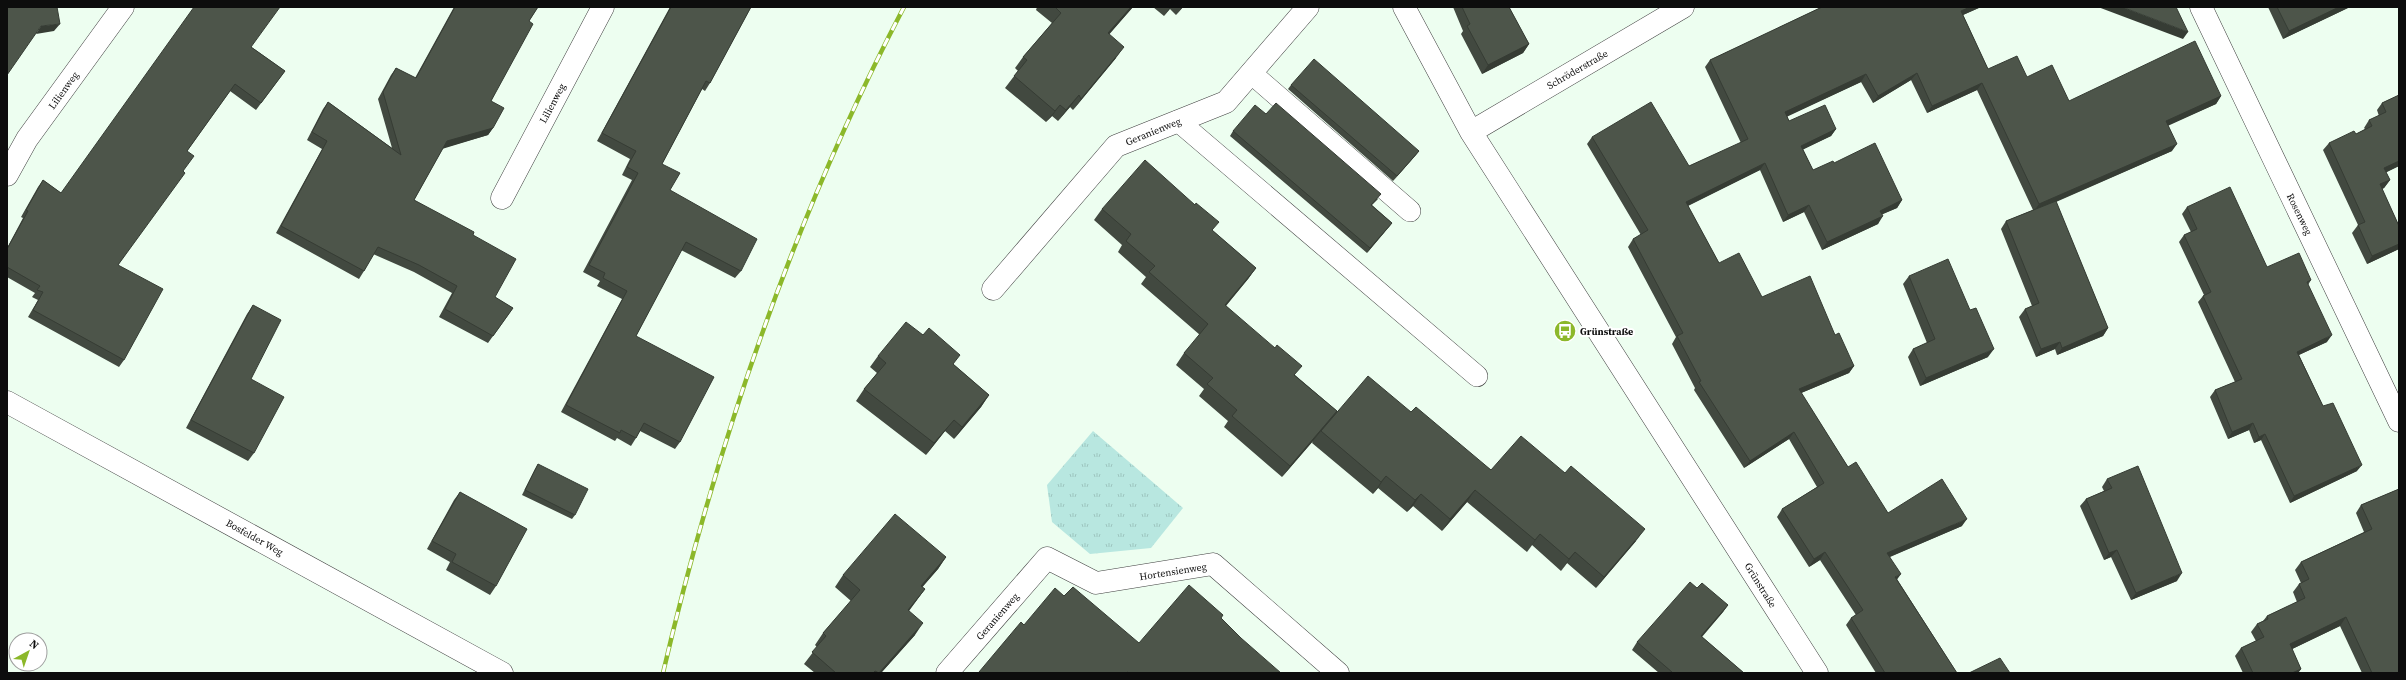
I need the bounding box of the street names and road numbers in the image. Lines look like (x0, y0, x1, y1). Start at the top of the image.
street label: Schröderstraße (1544, 47, 1610, 92)
street label: Lilienweg (45, 69, 81, 112)
street label: Lilienweg (536, 81, 568, 125)
street label: Geranienweg (1124, 114, 1183, 148)
street label: Rosenweg (2284, 191, 2315, 237)
street label: Bosfelder Weg (224, 516, 286, 559)
street label: Hortensienweg (1139, 560, 1208, 583)
street label: Grünstraße (1742, 560, 1780, 610)
street label: Geranienweg (973, 590, 1022, 643)

